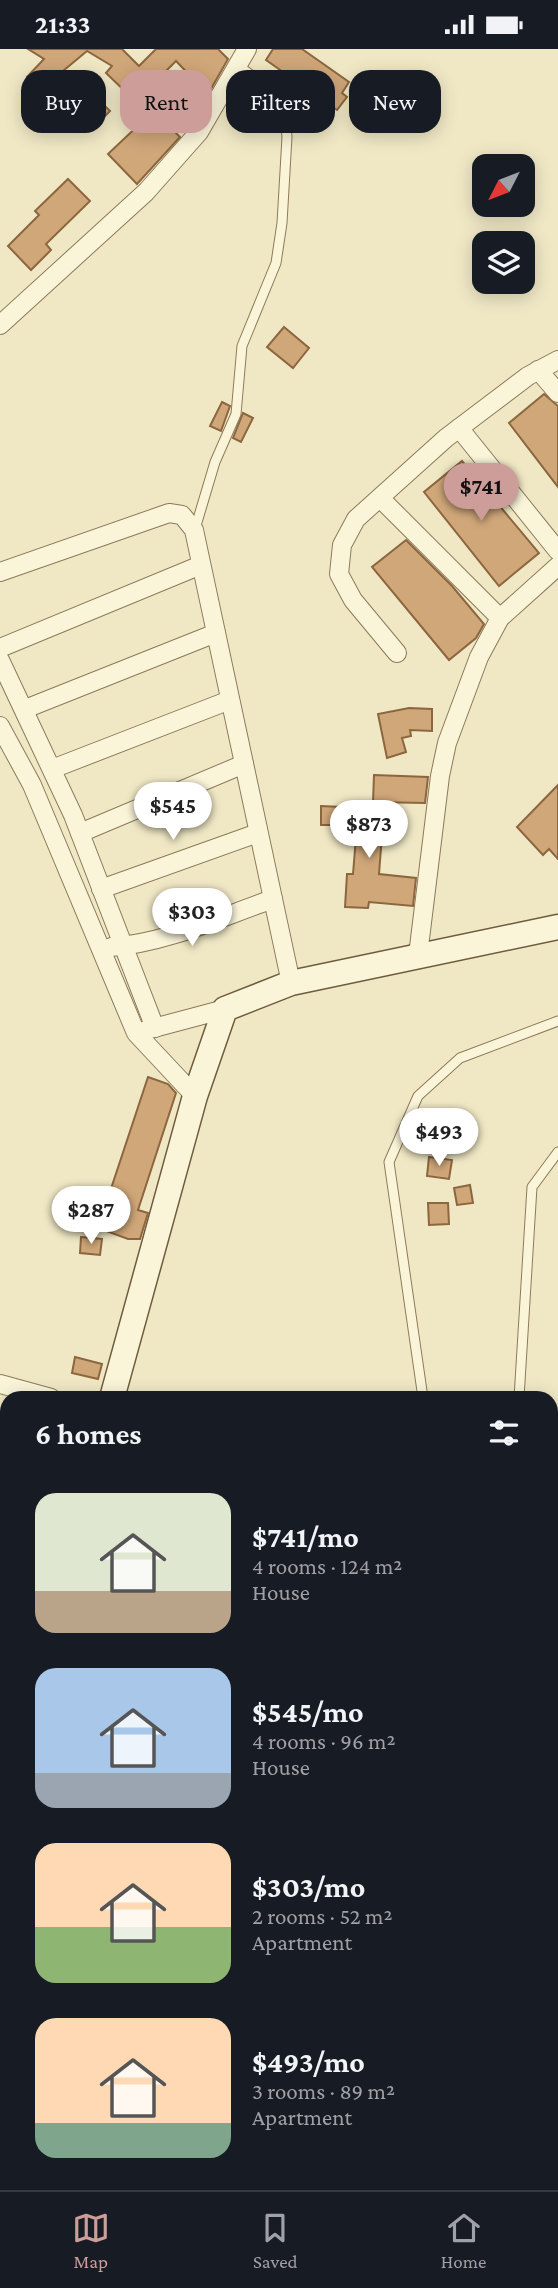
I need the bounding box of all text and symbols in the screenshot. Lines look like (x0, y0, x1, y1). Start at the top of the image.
text: 21:33 (35, 10, 90, 39)
chip: Buy (21, 70, 106, 133)
chip: Rent (120, 70, 212, 133)
chip: Filters (226, 70, 335, 133)
chip: New (349, 70, 441, 133)
north arrow (472, 154, 536, 217)
map controls (472, 154, 535, 294)
button: layers (472, 231, 535, 294)
pin: $741 (440, 463, 522, 523)
text: $741 (460, 473, 502, 499)
pin: $545 (132, 783, 214, 842)
text: $545 (150, 792, 196, 818)
pin: $873 (328, 801, 410, 860)
text: $873 (346, 810, 392, 836)
pin: $303 (151, 888, 233, 948)
text: $303 (168, 898, 216, 924)
pin: $493 (398, 1109, 480, 1168)
text: $493 (415, 1118, 463, 1144)
pin: $287 (50, 1187, 132, 1246)
text: $287 (68, 1196, 114, 1222)
icon: filters (485, 1414, 523, 1452)
text: 6 homes (35, 1417, 142, 1450)
text: $741/mo (252, 1520, 359, 1553)
icon: home (91, 1521, 175, 1605)
text: 4 rooms · 124 m² (252, 1553, 402, 1579)
text: House (252, 1579, 310, 1605)
text: $545/mo (252, 1695, 364, 1728)
icon: home (91, 1696, 175, 1780)
text: 4 rooms · 96 m² (252, 1728, 395, 1754)
text: House (252, 1754, 310, 1780)
text: $303/mo (252, 1870, 365, 1903)
icon: home (91, 1871, 175, 1955)
text: 2 rooms · 52 m² (252, 1903, 392, 1929)
text: Apartment (252, 1929, 352, 1955)
text: $493/mo (252, 2045, 365, 2078)
icon: home (91, 2046, 175, 2130)
text: 3 rooms · 89 m² (252, 2078, 395, 2104)
text: Apartment (252, 2104, 352, 2130)
tab: Map (72, 2209, 110, 2272)
tab: Saved (253, 2209, 298, 2272)
tab: Home (441, 2209, 486, 2272)

